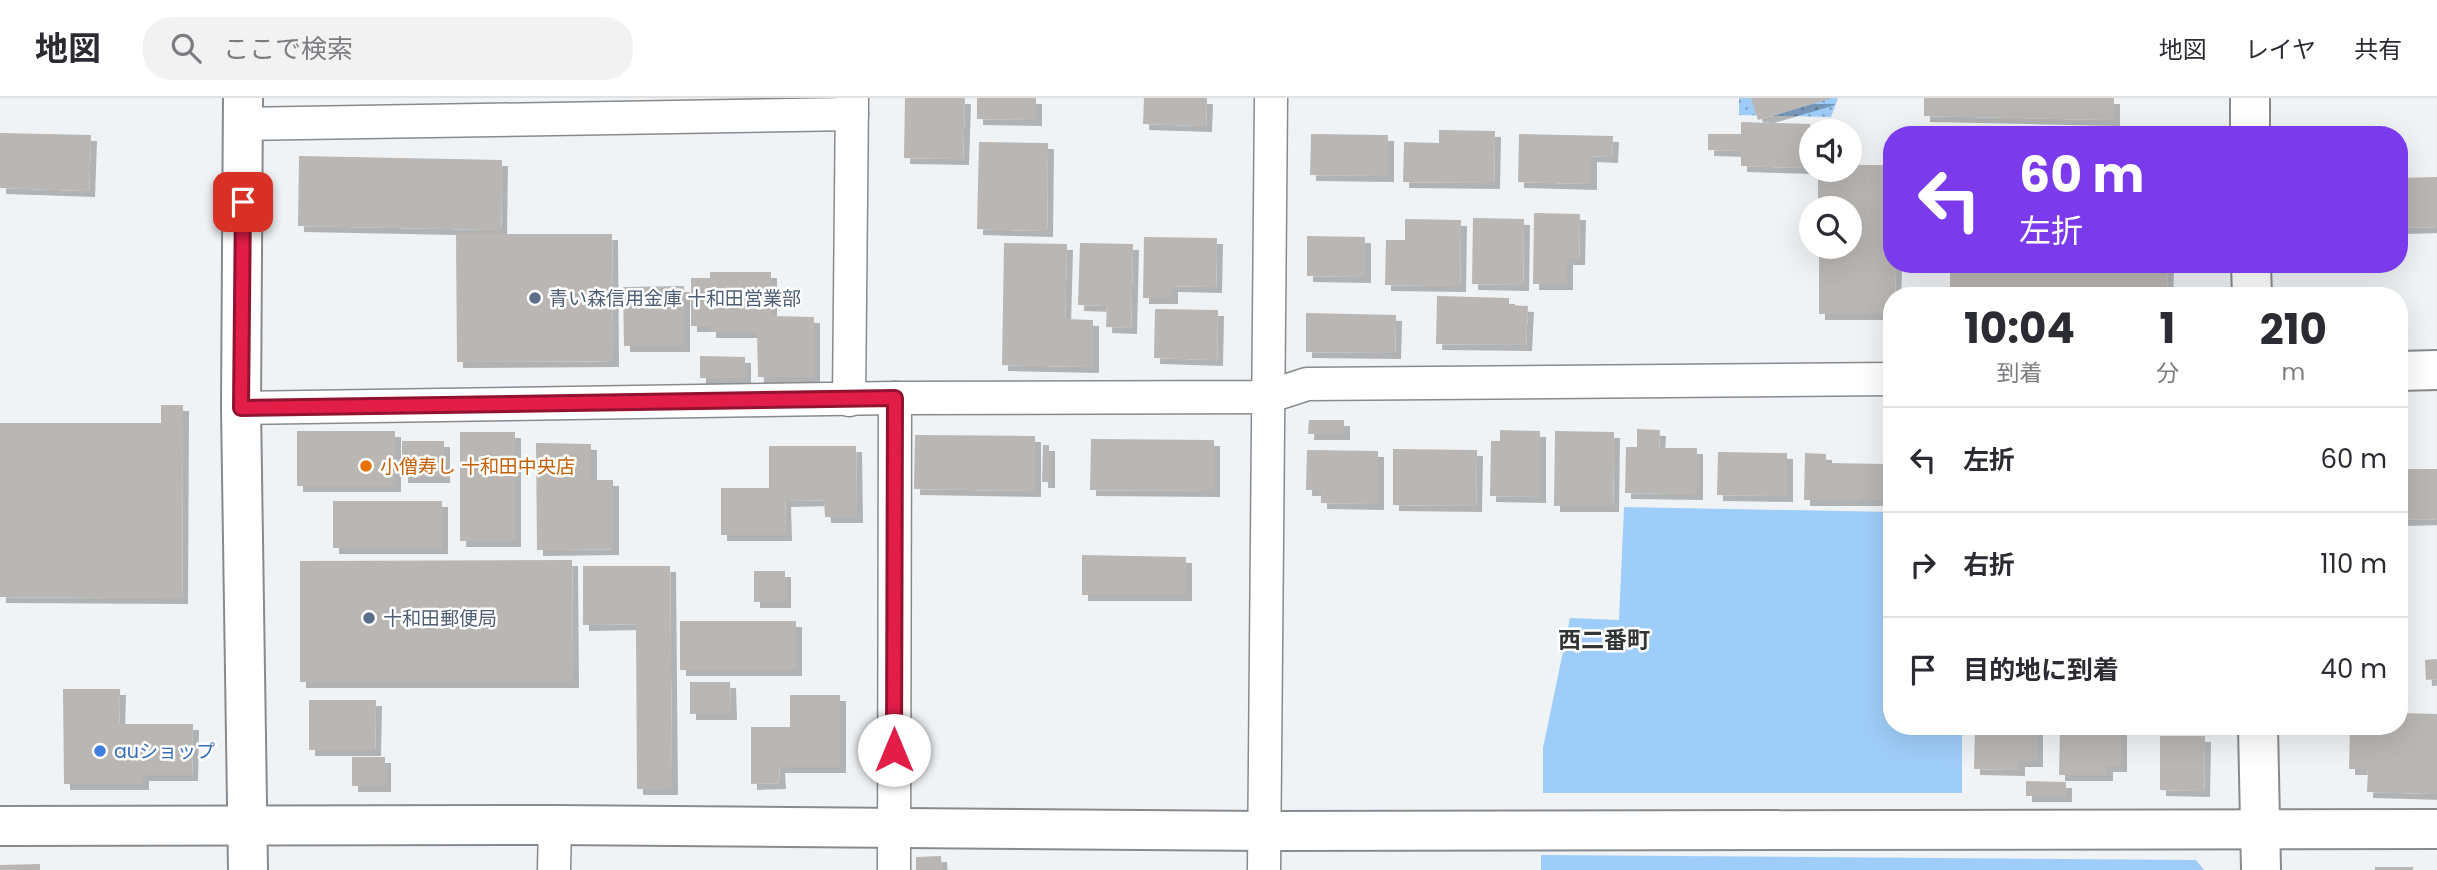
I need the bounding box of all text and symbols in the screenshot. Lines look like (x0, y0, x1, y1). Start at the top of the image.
search box (143, 17, 633, 80)
text: 地図 (35, 25, 101, 72)
icon: search (167, 29, 205, 67)
text: ここで検索 (223, 31, 353, 67)
text: 地図 (2159, 33, 2207, 66)
text: レイヤ (2245, 33, 2316, 66)
text: 共有 (2354, 33, 2402, 66)
map controls (1799, 119, 1862, 259)
button: sound (1799, 119, 1862, 182)
text: 60 m (2019, 141, 2144, 209)
icon: left (1904, 154, 1995, 245)
pin (213, 172, 273, 232)
icon: arrive (224, 183, 262, 221)
button: search (1799, 196, 1862, 259)
text: 左折 (2019, 208, 2083, 253)
place label: 青い森信用金庫 十和田営業部 (549, 285, 801, 312)
marker: 青い森信用金庫 十和田営業部 (527, 290, 543, 306)
text: 10:04 (1964, 299, 2075, 358)
text: 1 (2159, 299, 2175, 358)
text: 210 (2260, 300, 2327, 359)
text: m (2282, 356, 2305, 388)
text: 到着 (1996, 357, 2042, 389)
text: 分 (2156, 357, 2179, 389)
icon: left (1904, 441, 1942, 479)
text: 60 m (2320, 441, 2387, 477)
text: 左折 (1963, 442, 2015, 478)
place label: 小僧寿し 十和田中央店 (380, 453, 575, 480)
marker: 小僧寿し 十和田中央店 (358, 458, 374, 474)
icon: right (1904, 546, 1942, 584)
text: 110 m (2320, 546, 2387, 582)
text: 右折 (1963, 547, 2015, 583)
place label: 十和田郵便局 (383, 605, 497, 632)
marker: 十和田郵便局 (361, 610, 377, 626)
district label: 西二番町 (1558, 624, 1650, 656)
icon: arrive (1904, 651, 1942, 689)
text: 40 m (2321, 651, 2387, 687)
text: 目的地に到着 (1963, 652, 2119, 688)
position arrow (857, 713, 931, 787)
place label: auショップ (114, 738, 215, 765)
marker: auショップ (92, 743, 108, 759)

